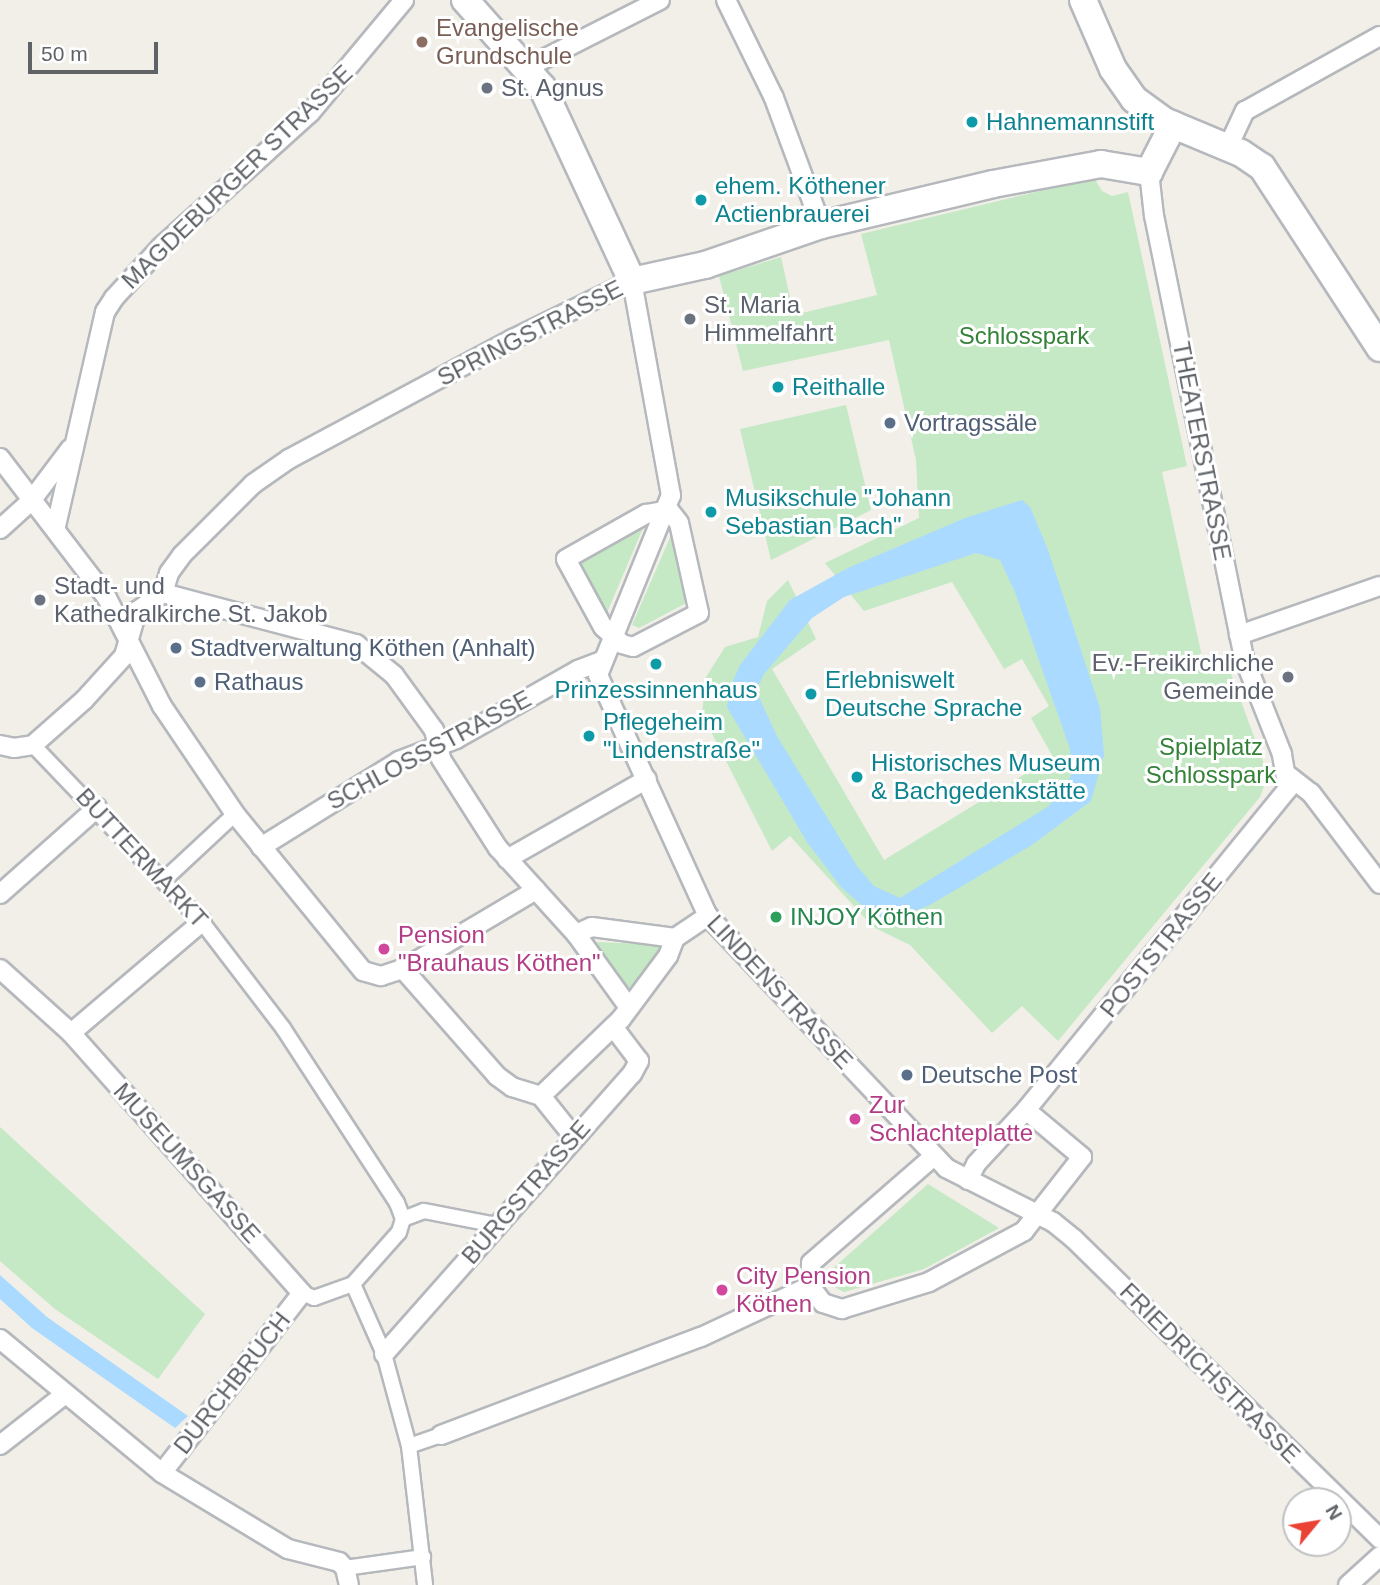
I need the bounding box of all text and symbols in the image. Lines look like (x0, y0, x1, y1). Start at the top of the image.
place label: Evangelische Grundschule (436, 14, 579, 70)
scale bar (32, 28, 161, 72)
marker: Evangelische Grundschule (414, 34, 430, 50)
text: 50 m (41, 42, 88, 65)
street label: MAGDEBURGER STRASSE (116, 59, 358, 295)
place label: St. Agnus (501, 74, 605, 102)
marker: St. Agnus (479, 80, 495, 96)
place label: Hahnemannstift (986, 108, 1154, 136)
marker: Hahnemannstift (964, 114, 980, 130)
place label: ehem. Köthener Actienbrauerei (715, 172, 886, 228)
marker: ehem. Köthener Actienbrauerei (693, 192, 709, 208)
street label: SPRINGSTRASSE (433, 274, 627, 392)
place label: St. Maria Himmelfahrt (704, 291, 833, 347)
marker: St. Maria Himmelfahrt (682, 311, 698, 327)
park label: Schlosspark (959, 322, 1089, 350)
street label: THEATERSTRASSE (1167, 339, 1237, 563)
place label: Reithalle (792, 373, 885, 401)
marker: Reithalle (770, 379, 786, 395)
place label: Vortragssäle (904, 409, 1037, 437)
marker: Vortragssäle (882, 415, 898, 431)
place label: Musikschule "Johann Sebastian Bach" (725, 484, 951, 540)
marker: Musikschule "Johann Sebastian Bach" (703, 504, 719, 520)
place label: Stadt- und Kathedralkirche St. Jakob (54, 572, 327, 628)
marker: Stadt- und Kathedralkirche St. Jakob (32, 592, 48, 608)
place label: Stadtverwaltung Köthen (Anhalt) (190, 634, 536, 662)
marker: Stadtverwaltung Köthen (Anhalt) (168, 640, 184, 656)
place label: Ev.-Freikirchliche Gemeinde (1092, 649, 1274, 705)
marker: Prinzessinnenhaus (648, 656, 664, 672)
place label: Erlebniswelt Deutsche Sprache (825, 666, 1022, 722)
place label: Rathaus (214, 668, 303, 696)
marker: Ev.-Freikirchliche Gemeinde (1280, 669, 1296, 685)
marker: Rathaus (192, 674, 208, 690)
place label: Prinzessinnenhaus (555, 676, 757, 704)
street label: SCHLOSSSTRASSE (322, 684, 536, 816)
marker: Erlebniswelt Deutsche Sprache (803, 686, 819, 702)
place label: Pflegeheim "Lindenstraße" (603, 708, 760, 764)
marker: Pflegeheim "Lindenstraße" (581, 728, 597, 744)
park label: Spielplatz Schlosspark (1146, 733, 1276, 789)
place label: Historisches Museum & Bachgedenkstätte (871, 749, 1100, 805)
marker: Historisches Museum & Bachgedenkstätte (849, 769, 865, 785)
street label: BUTTERMARKT (70, 782, 214, 934)
street label: POSTSTRASSE (1094, 867, 1228, 1023)
place label: INJOY Köthen (790, 903, 943, 931)
street label: LINDENSTRASSE (701, 909, 859, 1075)
marker: INJOY Köthen (768, 909, 784, 925)
place label: Pension "Brauhaus Köthen" (398, 921, 601, 977)
marker: Pension "Brauhaus Köthen" (376, 941, 392, 957)
place label: Deutsche Post (921, 1061, 1077, 1089)
marker: Deutsche Post (899, 1067, 915, 1083)
street label: MUSEUMSGASSE (108, 1077, 266, 1249)
place label: Zur Schlachteplatte (869, 1091, 1033, 1147)
marker: Zur Schlachteplatte (847, 1111, 863, 1127)
street label: BURGSTRASSE (456, 1114, 596, 1270)
place label: City Pension Köthen (736, 1262, 871, 1318)
street label: FRIEDRICHSTRASSE (1114, 1277, 1306, 1469)
marker: City Pension Köthen (714, 1282, 730, 1298)
street label: DURCHBRUCH (168, 1306, 296, 1460)
north arrow (1282, 1487, 1352, 1557)
text: N (1321, 1501, 1346, 1523)

